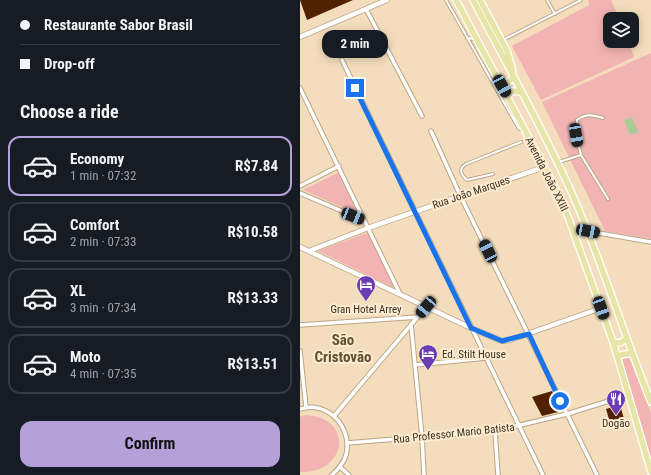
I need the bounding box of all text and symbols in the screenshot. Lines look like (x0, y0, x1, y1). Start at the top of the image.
map controls (603, 12, 639, 48)
button: layers (603, 12, 639, 48)
text: Restaurante Sabor Brasil (44, 16, 193, 34)
callout: 2 min (322, 30, 388, 58)
text: 2 min (341, 36, 369, 51)
text: Drop-off (44, 55, 95, 73)
car (491, 73, 513, 99)
route end (346, 79, 364, 97)
text: Choose a ride (20, 101, 119, 122)
car (568, 122, 584, 148)
street label: Avenida João XXIII (522, 135, 571, 213)
icon: car (22, 148, 58, 184)
text: Economy (70, 150, 124, 168)
text: R$7.84 (235, 157, 278, 175)
text: 1 min · 07:32 (70, 168, 136, 183)
street label: Rua João Marques (431, 173, 512, 212)
car (340, 206, 366, 226)
icon: car (22, 214, 58, 250)
text: Comfort (70, 216, 119, 234)
text: R$10.58 (227, 223, 278, 241)
car (575, 223, 601, 239)
text: 2 min · 07:33 (70, 234, 136, 249)
car (477, 238, 499, 264)
hotel icon: Gran Hotel Arrey (355, 274, 377, 302)
icon: car (22, 280, 58, 316)
text: XL (70, 282, 86, 300)
text: R$13.33 (227, 289, 278, 307)
car (414, 294, 438, 320)
car (591, 295, 611, 321)
text: 3 min · 07:34 (70, 300, 136, 315)
place label: Gran Hotel Arrey (330, 303, 402, 316)
district label: São Cristovão (315, 331, 372, 366)
hotel icon: Ed. Stilt House (417, 343, 439, 371)
icon: car (22, 346, 58, 382)
text: Moto (70, 348, 101, 366)
place label: Ed. Stilt House (442, 348, 506, 361)
text: R$13.51 (227, 355, 278, 373)
text: 4 min · 07:35 (70, 366, 136, 381)
restaurant icon: Dogão (605, 388, 627, 416)
route start (551, 392, 569, 410)
place label: Dogão (602, 417, 630, 430)
button: Confirm (20, 421, 280, 467)
street label: Rua Professor Mario Batista (393, 421, 515, 446)

